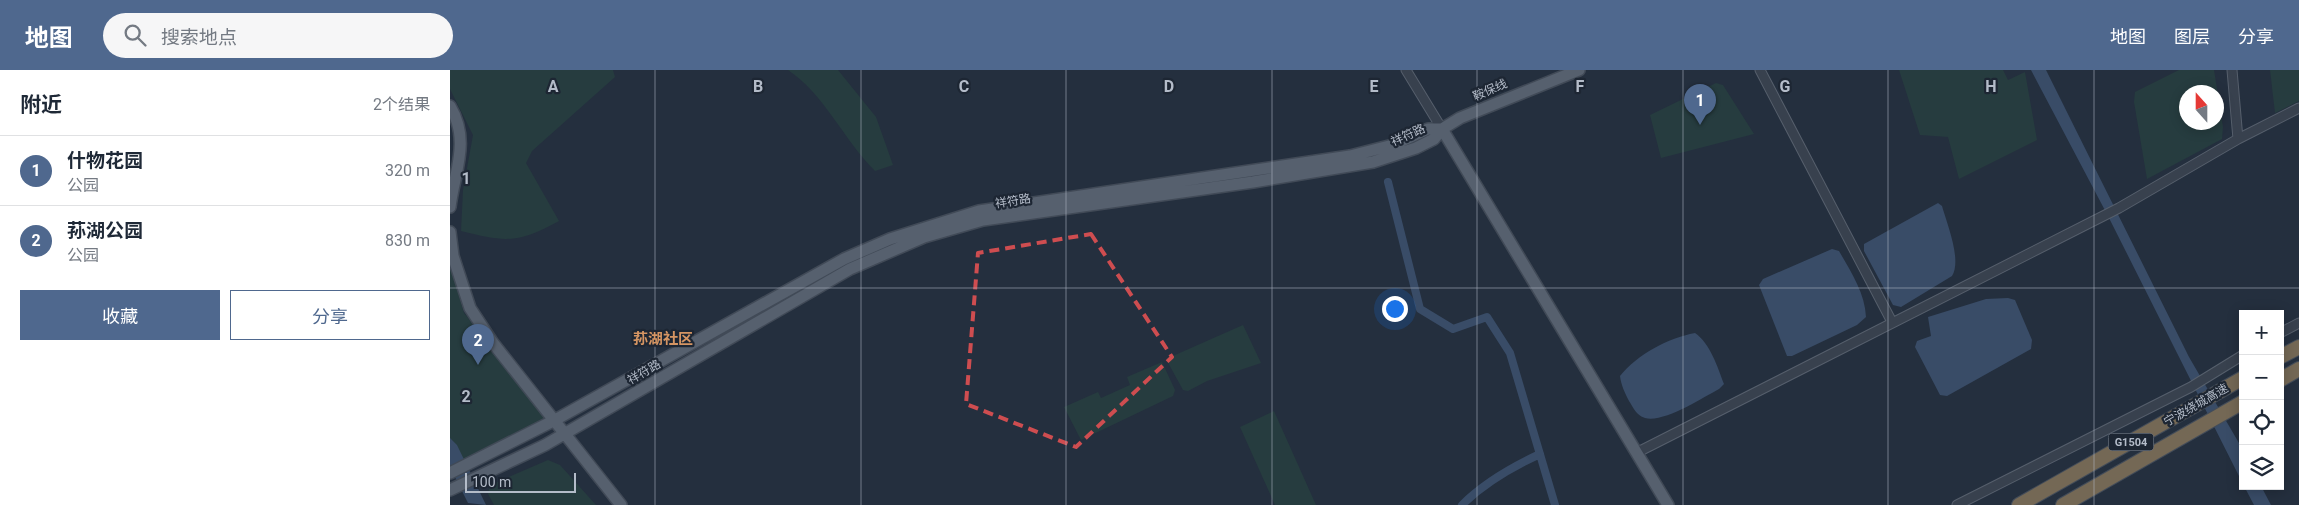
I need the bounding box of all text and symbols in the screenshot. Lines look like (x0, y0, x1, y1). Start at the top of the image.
search box (103, 13, 453, 58)
icon: search (121, 21, 149, 49)
text: 地图 (25, 24, 73, 52)
text: 搜索地点 (161, 26, 237, 49)
text: 地图 (2110, 26, 2146, 47)
text: 图层 (2174, 26, 2210, 47)
text: 分享 (2238, 26, 2274, 47)
text: A (548, 77, 559, 96)
text: B (753, 77, 763, 96)
text: C (959, 77, 969, 96)
text: D (1164, 77, 1174, 96)
text: E (1370, 77, 1379, 96)
street label: 鞍保线 (1471, 77, 1509, 103)
text: F (1576, 77, 1585, 96)
text: G (1780, 77, 1791, 96)
text: H (1985, 77, 1997, 96)
pin: 1 (1684, 84, 1716, 125)
north arrow (2179, 85, 2224, 130)
text: 附近 (20, 93, 62, 117)
text: 2个结果 (373, 95, 430, 114)
street label: 祥符路 (1389, 121, 1427, 149)
text: 什物花园 (67, 149, 143, 172)
text: 1 (31, 161, 41, 180)
text: 320 m (385, 161, 430, 180)
text: 1 (461, 169, 471, 188)
text: 公园 (67, 176, 99, 195)
street label: 祥符路 (994, 191, 1032, 211)
text: 荪湖公园 (67, 219, 143, 242)
text: 2 (31, 231, 41, 250)
text: 830 m (385, 231, 430, 250)
text: 公园 (67, 246, 99, 265)
button: 收藏 (20, 290, 220, 340)
button: 分享 (230, 290, 430, 340)
your location (1382, 296, 1408, 322)
map controls (2239, 310, 2284, 490)
button: + (2239, 310, 2284, 355)
pin: 2 (462, 324, 494, 365)
district label: 荪湖社区 (633, 330, 693, 348)
button: − (2239, 355, 2284, 400)
street label: 祥符路 (625, 357, 663, 387)
street label: 宁波绕城高速 (2161, 381, 2231, 429)
text: 2 (461, 387, 471, 406)
button: locate (2239, 400, 2284, 445)
road number: G1504 (2108, 434, 2154, 451)
button: layers (2239, 445, 2284, 490)
scale bar (465, 470, 576, 493)
text: 100 m (472, 474, 511, 490)

